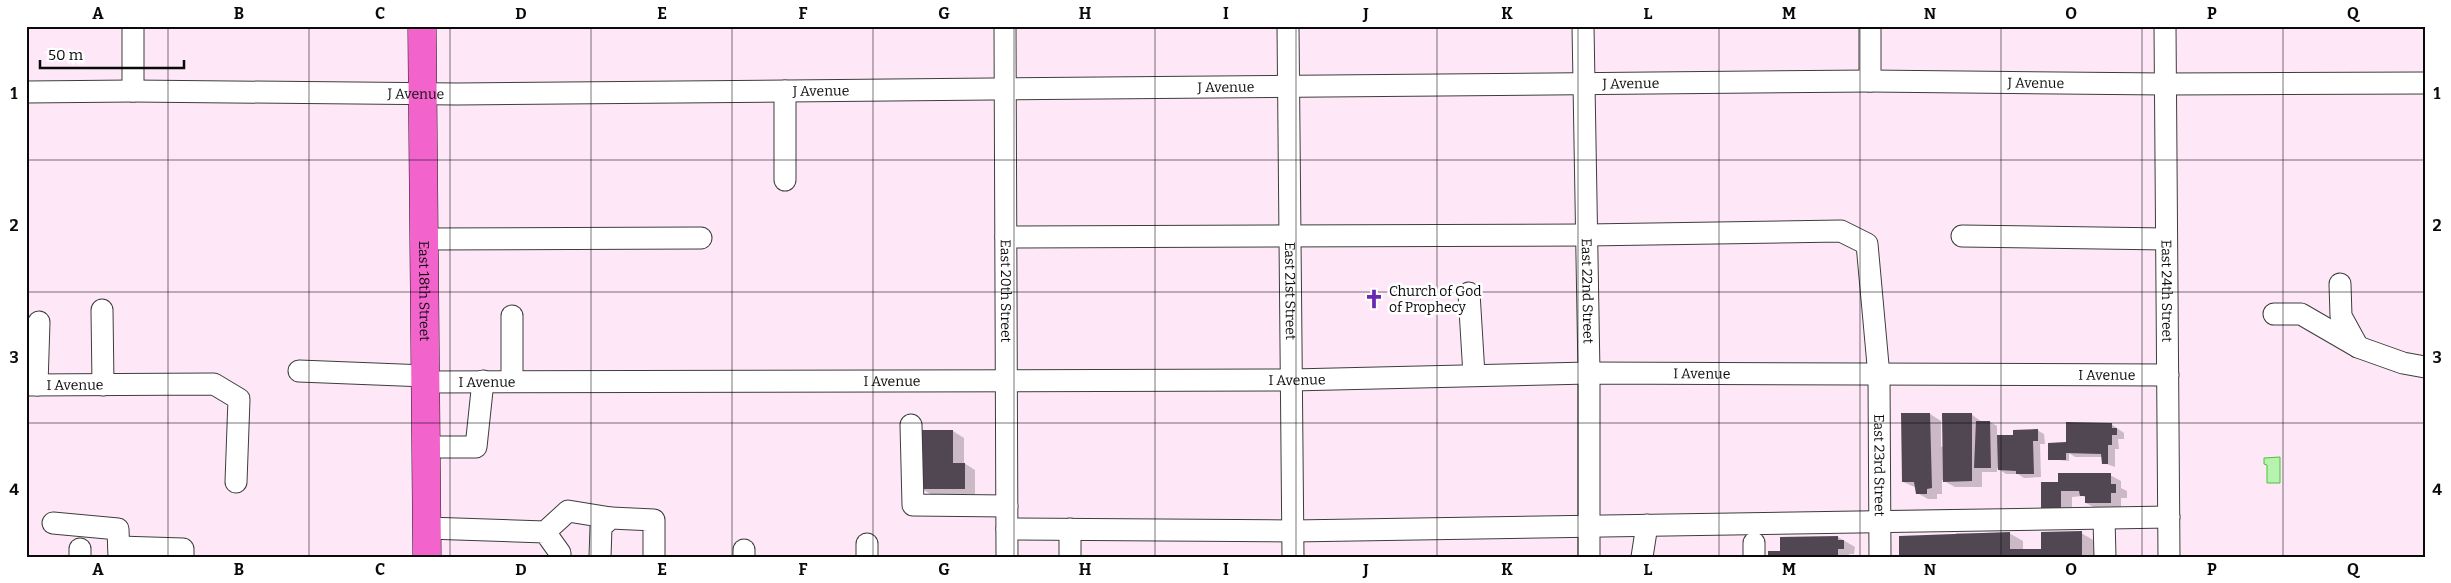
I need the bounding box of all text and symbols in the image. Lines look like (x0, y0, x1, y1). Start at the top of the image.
text: A (92, 4, 104, 23)
text: B (234, 4, 244, 23)
text: C (375, 4, 385, 23)
text: D (515, 4, 527, 23)
text: E (657, 4, 667, 23)
text: F (799, 4, 808, 23)
text: G (938, 4, 950, 23)
text: H (1079, 4, 1092, 23)
text: I (1223, 4, 1229, 23)
text: J (1362, 4, 1369, 23)
text: K (1501, 4, 1513, 23)
text: L (1644, 4, 1653, 23)
text: M (1782, 4, 1796, 23)
text: N (1924, 4, 1936, 23)
text: O (2065, 4, 2077, 23)
text: P (2207, 4, 2217, 23)
text: Q (2347, 4, 2361, 23)
scale bar (40, 38, 184, 70)
text: 50 m (48, 46, 84, 64)
street label: J Avenue (1601, 74, 1659, 92)
street label: J Avenue (2006, 74, 2064, 91)
street label: J Avenue (1197, 78, 1254, 96)
street label: J Avenue (792, 82, 849, 99)
text: 1 (11, 84, 18, 103)
text: 1 (2434, 84, 2441, 103)
street label: J Avenue (387, 85, 444, 102)
text: 2 (9, 216, 19, 235)
text: 2 (2432, 216, 2442, 235)
street label: East 22nd Street (1578, 238, 1597, 344)
street label: East 20th Street (997, 239, 1015, 343)
street label: East 24th Street (2158, 240, 2176, 342)
street label: East 18th Street (416, 241, 433, 341)
street label: East 21st Street (1282, 242, 1299, 340)
place label: Church of God of Prophecy (1389, 283, 1482, 316)
church icon: Church of God of Prophecy (1363, 288, 1385, 310)
text: 3 (9, 348, 19, 367)
text: 3 (2432, 348, 2442, 367)
street label: I Avenue (1673, 365, 1730, 382)
street label: I Avenue (2078, 366, 2135, 383)
street label: I Avenue (1268, 371, 1326, 389)
street label: I Avenue (863, 372, 921, 389)
street label: I Avenue (458, 373, 516, 390)
street label: I Avenue (46, 376, 104, 393)
street label: East 23rd Street (1871, 414, 1888, 517)
text: 4 (9, 480, 19, 499)
text: 4 (2432, 480, 2442, 499)
text: A (92, 560, 104, 579)
text: B (234, 560, 244, 579)
text: C (375, 560, 385, 579)
text: D (515, 560, 527, 579)
text: E (657, 560, 667, 579)
text: F (799, 560, 808, 579)
text: G (938, 560, 950, 579)
text: H (1079, 560, 1092, 579)
text: I (1223, 560, 1229, 579)
text: J (1362, 560, 1369, 579)
text: K (1501, 560, 1513, 579)
text: L (1644, 560, 1653, 579)
text: M (1782, 560, 1796, 579)
text: N (1924, 560, 1936, 579)
text: O (2065, 560, 2077, 579)
text: P (2207, 560, 2217, 579)
text: Q (2347, 560, 2361, 579)

